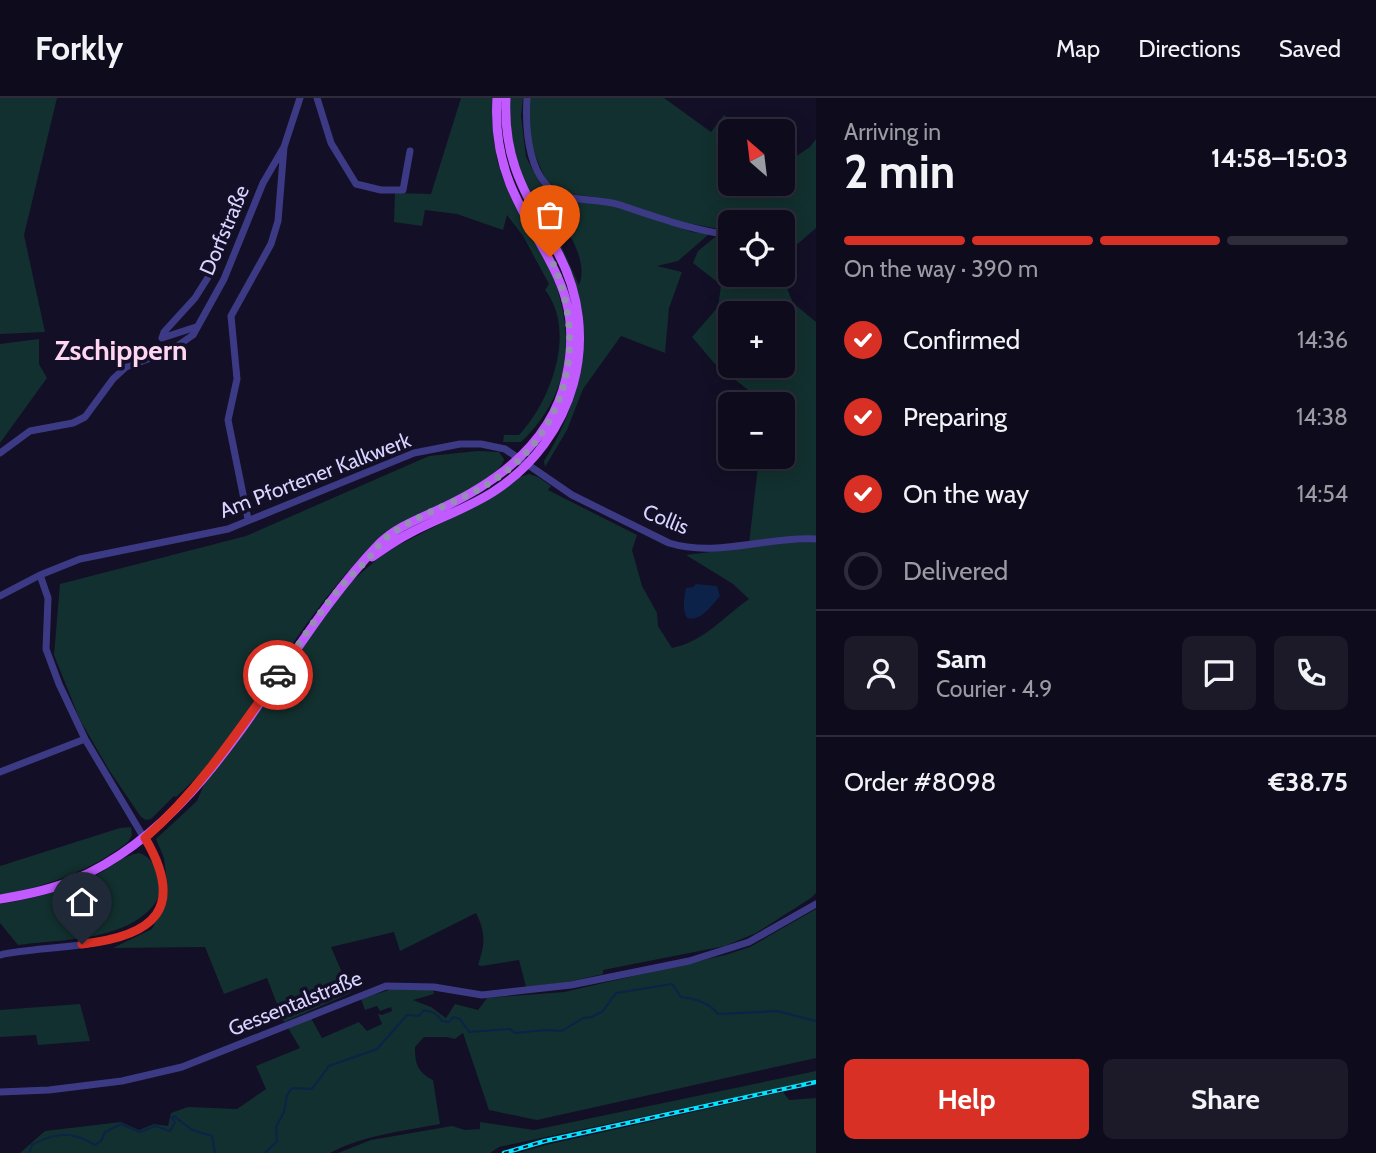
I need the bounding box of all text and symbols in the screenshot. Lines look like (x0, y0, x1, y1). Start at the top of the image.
text: Forkly (35, 28, 123, 68)
text: Map (1056, 34, 1100, 63)
text: Directions (1138, 34, 1241, 63)
text: Saved (1279, 34, 1341, 63)
text: Arriving in (844, 118, 941, 146)
north arrow (718, 119, 794, 196)
map controls (718, 119, 795, 469)
text: 14:58–15:03 (1211, 142, 1348, 174)
text: 2 min (844, 144, 955, 200)
street label: Dorfstraße (194, 181, 254, 279)
pin (520, 185, 580, 257)
icon: bag (531, 196, 569, 234)
button: locate (718, 210, 795, 287)
text: On the way · 390 m (844, 255, 1038, 283)
button: + (718, 301, 795, 378)
icon: check (844, 321, 882, 359)
text: Confirmed (903, 324, 1020, 356)
text: 14:36 (1297, 326, 1348, 354)
district label: Zschippern (55, 333, 187, 367)
button: − (718, 392, 795, 469)
icon: check (844, 398, 882, 436)
text: Preparing (903, 401, 1007, 433)
text: 14:38 (1296, 403, 1348, 431)
street label: Am Pfortener Kalkwerk (216, 427, 415, 523)
icon: check (844, 475, 882, 513)
text: On the way (903, 478, 1029, 510)
text: 14:54 (1297, 480, 1348, 508)
street label: Collis (639, 499, 693, 540)
text: Delivered (903, 555, 1008, 587)
button: person (844, 636, 918, 710)
button: chat (1182, 636, 1256, 710)
button: phone (1274, 636, 1348, 710)
courier (243, 640, 313, 710)
text: Sam (936, 643, 987, 675)
icon: car (259, 656, 297, 694)
text: Courier · 4.9 (936, 675, 1052, 703)
text: Order #8098 (844, 766, 996, 798)
text: €38.75 (1269, 766, 1348, 798)
pin (52, 872, 112, 944)
icon: home (63, 883, 101, 921)
street label: Gessentalstraße (225, 965, 366, 1041)
button: Help (844, 1059, 1089, 1139)
button: Share (1103, 1059, 1348, 1139)

